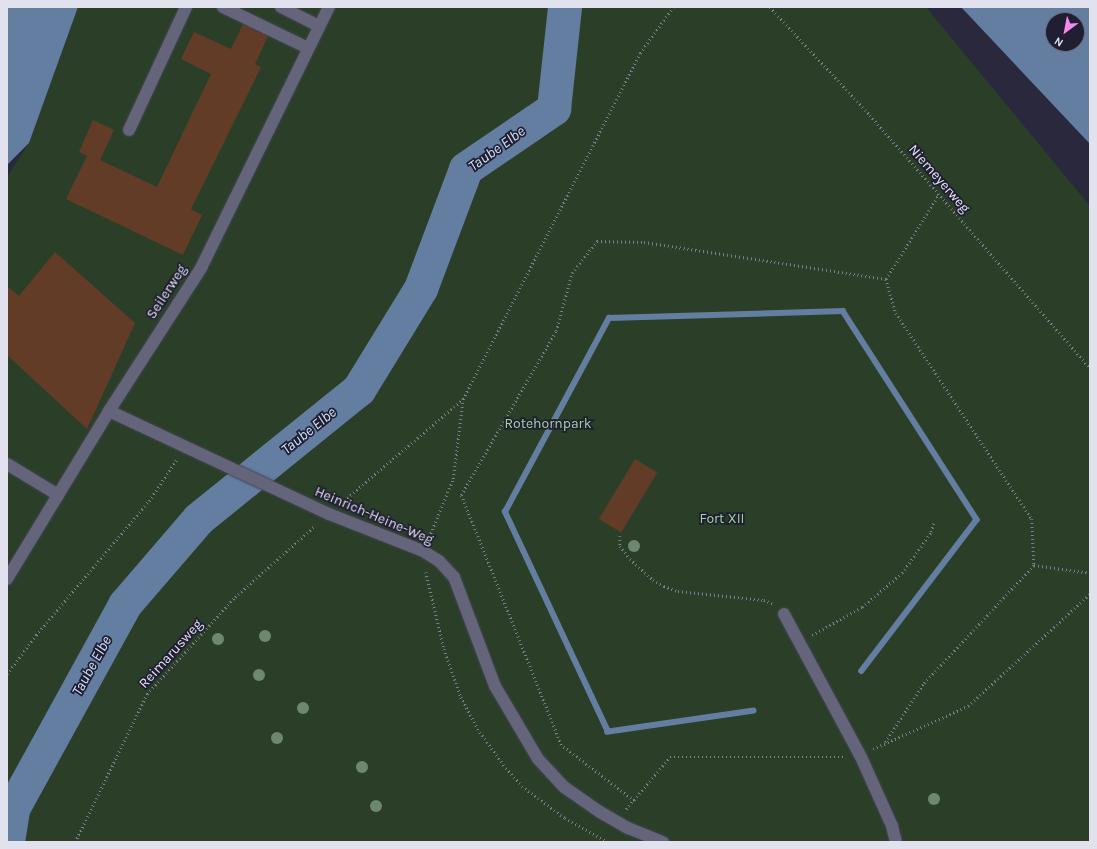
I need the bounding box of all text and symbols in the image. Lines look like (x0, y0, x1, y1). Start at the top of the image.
north arrow (1045, 12, 1085, 52)
text: N (1052, 34, 1066, 49)
water label: Taube Elbe (465, 122, 529, 176)
street label: Niemeyerweg (905, 141, 973, 217)
street label: Seilerweg (143, 262, 191, 322)
water label: Taube Elbe (278, 403, 340, 459)
park label: Rotehornpark (504, 416, 592, 432)
street label: Heinrich-Heine-Weg (312, 483, 436, 549)
park label: Fort XII (699, 511, 745, 527)
street label: Reimarusweg (136, 616, 206, 692)
water label: Taube Elbe (68, 633, 116, 699)

